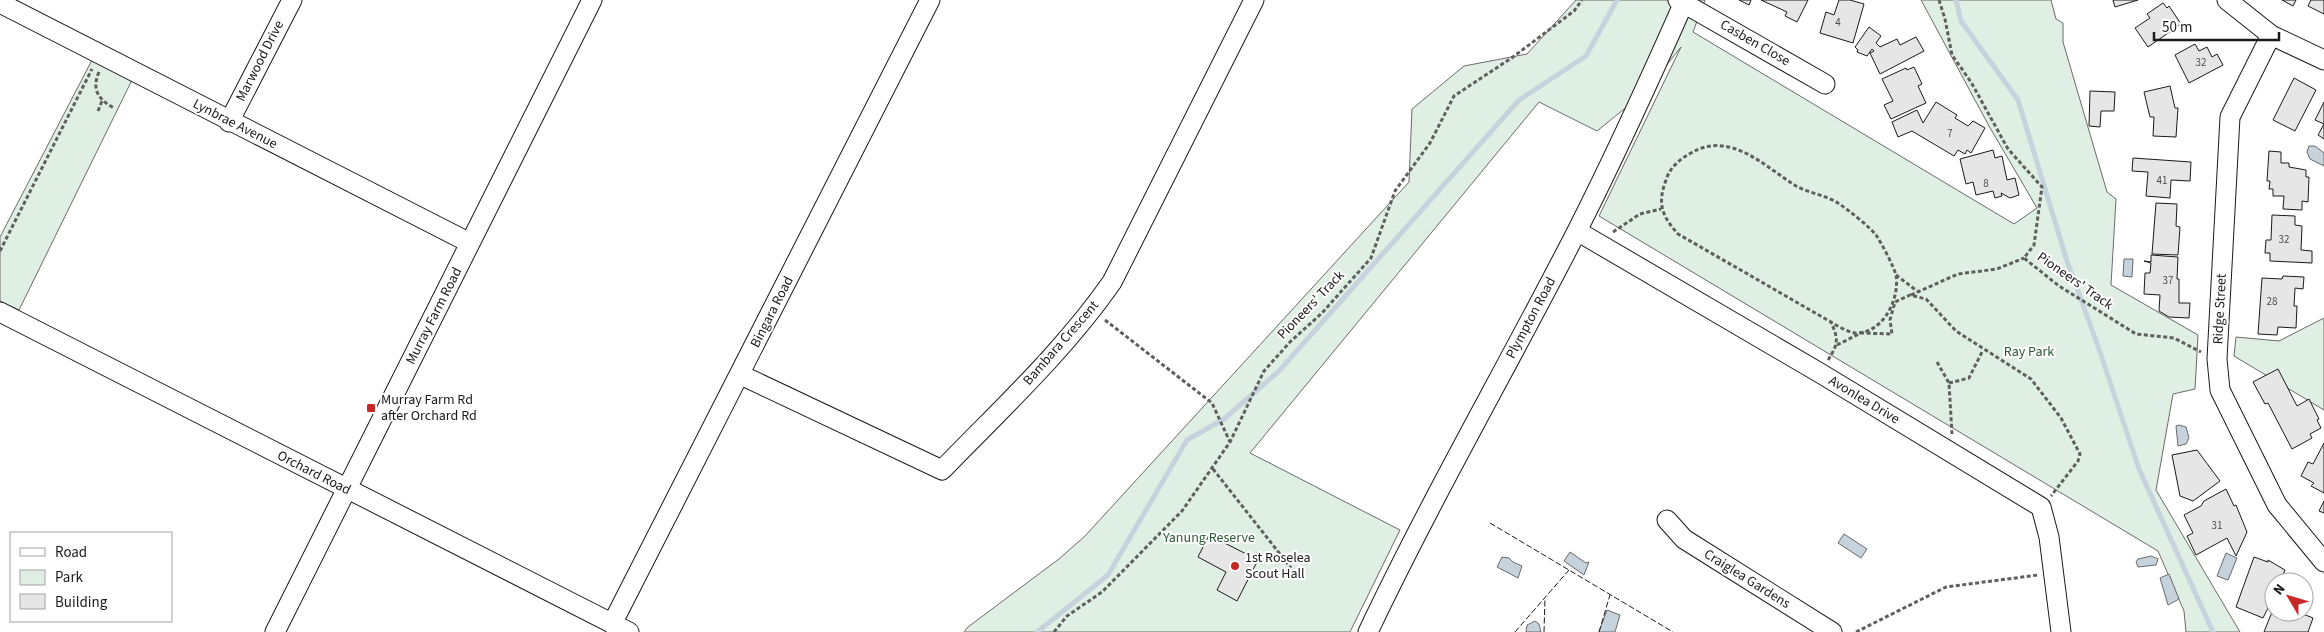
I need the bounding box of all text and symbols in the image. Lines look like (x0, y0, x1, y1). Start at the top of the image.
scale bar (2154, 10, 2279, 42)
street label: Casben Close (1716, 15, 1794, 71)
house number: 4 (1835, 15, 1841, 30)
street label: Marwood Drive (231, 17, 289, 105)
text: 50 m (2162, 17, 2192, 38)
house number: 32 (2196, 55, 2206, 70)
street label: Lynbrae Avenue (189, 94, 281, 154)
house number: 7 (1947, 126, 1953, 141)
house number: 41 (2157, 173, 2167, 188)
house number: 8 (1983, 176, 1989, 191)
house number: 32 (2279, 232, 2289, 247)
street label: Pioneers' Track (2033, 247, 2117, 315)
street label: Murray Farm Road (401, 264, 467, 368)
street label: Pioneers' Track (1273, 266, 1349, 344)
street label: Bingara Road (745, 273, 799, 351)
house number: 37 (2163, 273, 2173, 288)
street label: Ridge Street (2208, 273, 2232, 345)
street label: Plympton Road (1501, 274, 1561, 362)
house number: 28 (2267, 294, 2278, 309)
street label: Bambara Crescent (1018, 296, 1104, 390)
park label: Ray Park (2004, 342, 2054, 362)
street label: Avonlea Drive (1825, 371, 1903, 429)
place label: Murray Farm Rd after Orchard Rd (381, 390, 477, 426)
marker: Murray Farm Rd after Orchard Rd (365, 402, 377, 414)
street label: Orchard Road (274, 446, 354, 500)
house number: 31 (2212, 518, 2222, 533)
park label: Yanung Reserve (1162, 528, 1255, 548)
legend (10, 532, 172, 622)
text: Road (55, 542, 87, 563)
street label: Craiglea Gardens (1700, 544, 1794, 614)
place label: 1st Roselea Scout Hall (1245, 548, 1311, 584)
marker: 1st Roselea Scout Hall (1229, 560, 1241, 572)
text: Park (55, 567, 84, 588)
north arrow (2264, 572, 2314, 622)
text: N (2269, 580, 2290, 599)
text: Building (55, 592, 108, 613)

